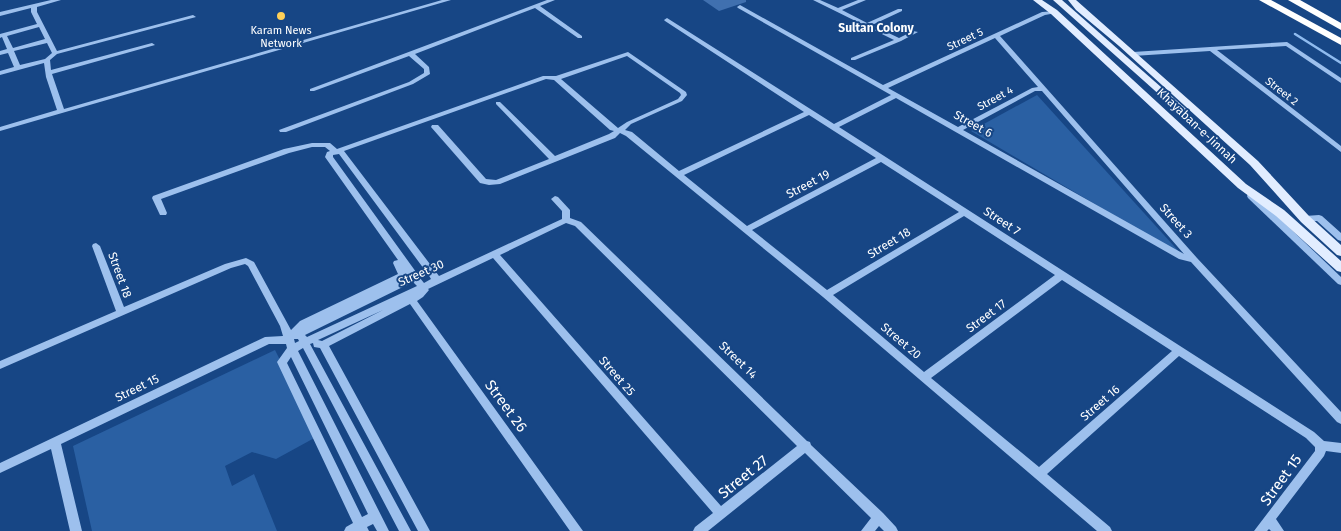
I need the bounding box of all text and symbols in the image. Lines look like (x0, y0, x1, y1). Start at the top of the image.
marker: Karam News Network (275, 10, 287, 22)
district label: Sultan Colony (838, 21, 914, 35)
place label: Karam News Network (250, 24, 312, 50)
street label: Street 5 (945, 25, 986, 53)
street label: Street 2 (1263, 75, 1301, 108)
street label: Street 4 (975, 83, 1015, 113)
street label: Khayaban-e-Jinnah (1154, 85, 1240, 167)
street label: Street 6 (951, 108, 995, 140)
street label: Street 19 (784, 167, 832, 201)
street label: Street 3 (1157, 201, 1195, 241)
street label: Street 7 (981, 204, 1023, 238)
street label: Street 18 (865, 225, 913, 261)
street label: Street 18 (105, 250, 135, 300)
street label: Street 30 (396, 257, 446, 289)
street label: Street 17 (963, 296, 1009, 336)
street label: Street 20 (878, 320, 924, 362)
street label: Street 14 (716, 339, 760, 382)
street label: Street 25 (596, 353, 638, 399)
street label: Street 15 (113, 371, 161, 405)
street label: Street 26 (481, 376, 531, 436)
street label: Street 16 (1078, 382, 1122, 424)
street label: Street 27 (715, 451, 772, 502)
street label: Street 15 (1256, 451, 1306, 509)

